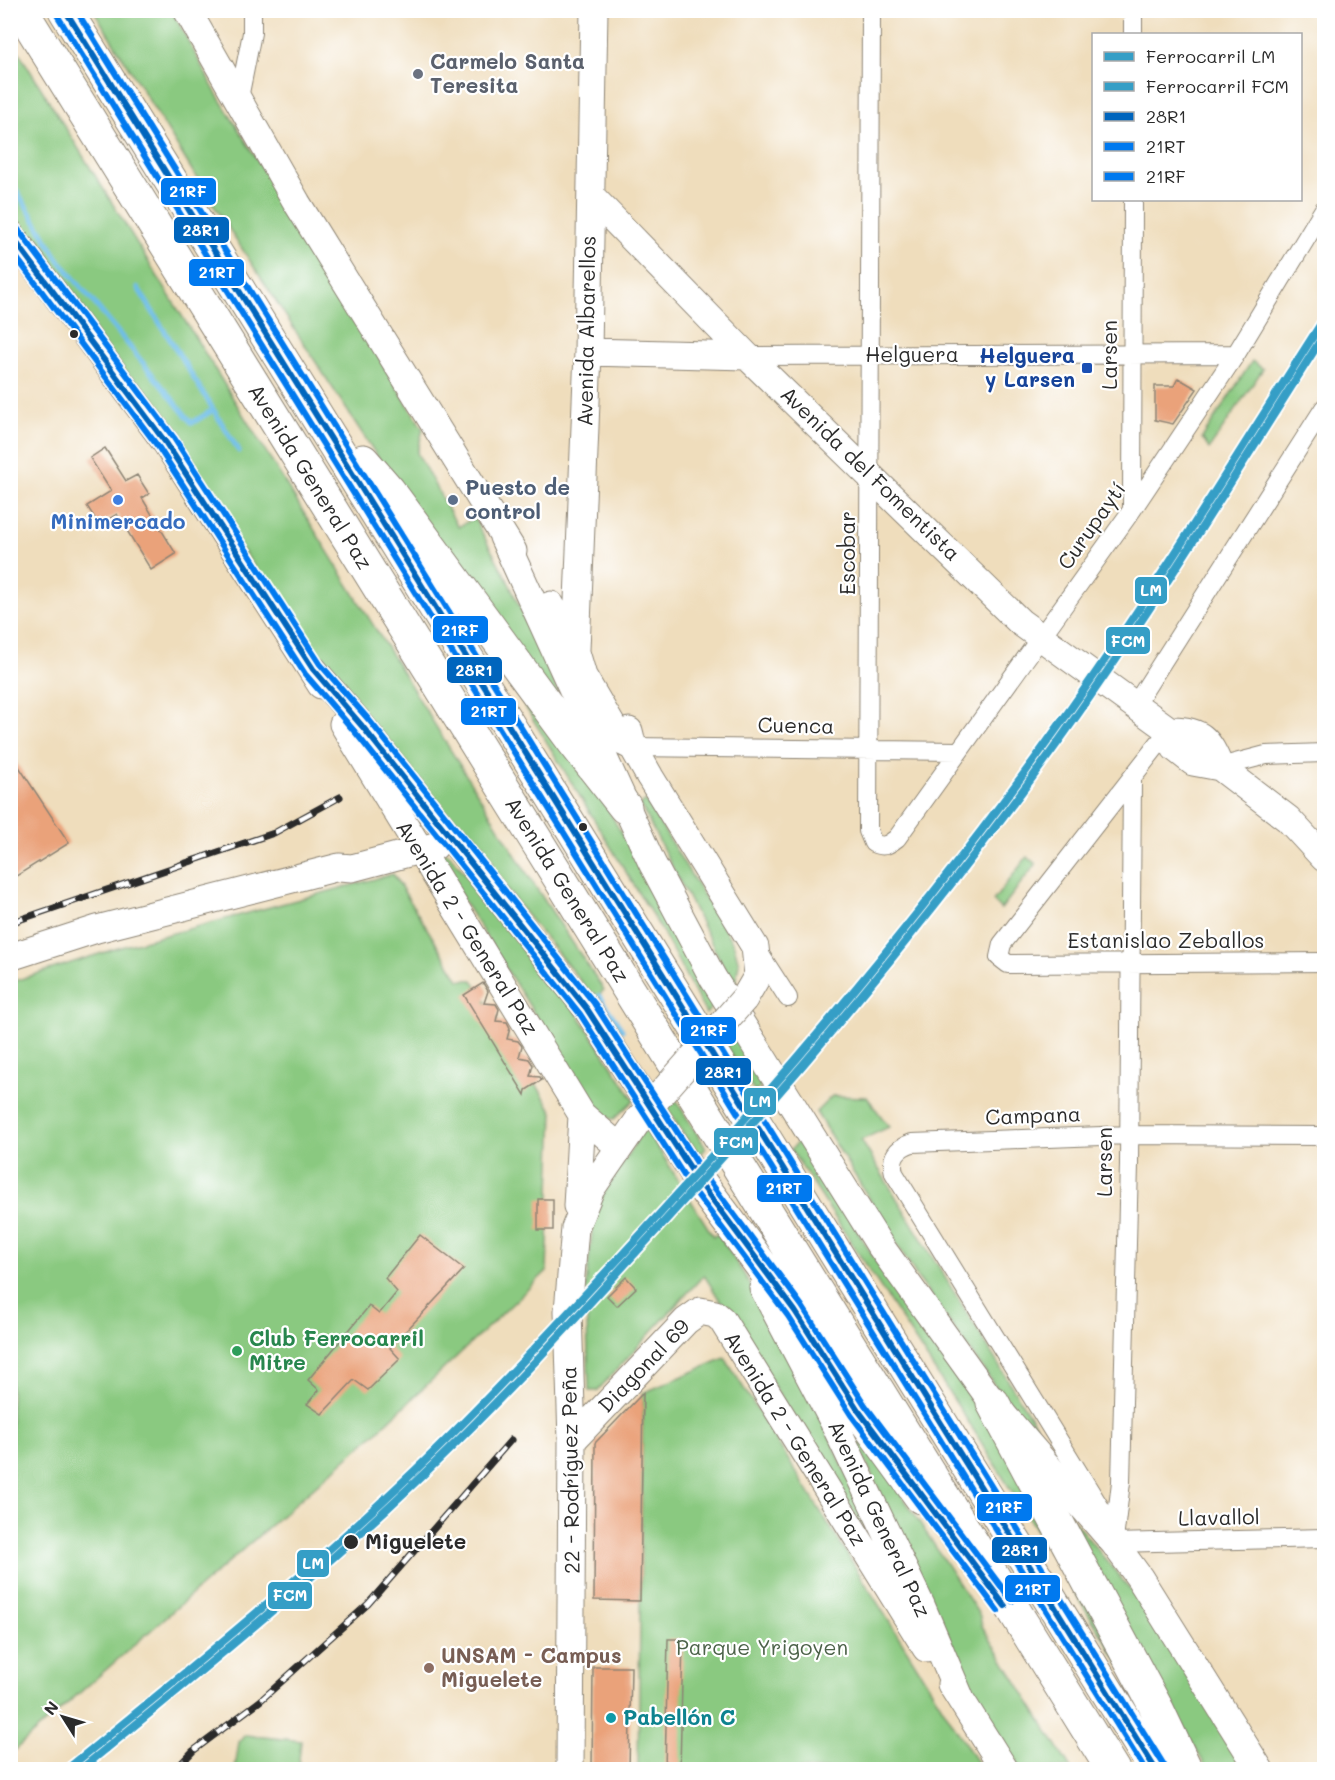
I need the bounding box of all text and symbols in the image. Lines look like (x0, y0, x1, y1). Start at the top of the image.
legend (1092, 33, 1302, 201)
text: Ferrocarril LM (1146, 44, 1275, 68)
place label: Carmelo Santa Teresita (430, 47, 585, 98)
marker: Carmelo Santa Teresita (411, 67, 425, 81)
text: Ferrocarril FCM (1146, 74, 1289, 98)
text: 28R1 (1146, 104, 1187, 128)
text: 21RT (1146, 134, 1186, 158)
text: 21RF (1146, 164, 1186, 188)
line badge: 21RF (160, 177, 217, 206)
text: 21RF (169, 180, 207, 201)
line badge: 28R1 (173, 216, 230, 244)
text: 28R1 (182, 219, 220, 240)
street label: Avenida Albarellos (570, 235, 601, 427)
line badge: 21RT (188, 258, 245, 287)
text: 21RT (199, 261, 235, 282)
street label: Larsen (1095, 320, 1122, 390)
unlabelled marker (68, 328, 80, 340)
street label: Helguera (865, 340, 959, 367)
place label: Helguera y Larsen (979, 341, 1075, 393)
marker: Helguera y Larsen (1080, 361, 1094, 375)
street label: Avenida General Paz (243, 378, 379, 574)
street label: Avenida del Fomentista (775, 380, 967, 566)
place label: Puesto de control (465, 473, 570, 524)
street label: Curupaytí (1051, 476, 1131, 574)
marker: Minimercado (111, 493, 125, 507)
marker: Puesto de control (446, 493, 460, 507)
place label: Minimercado (51, 507, 186, 534)
street label: Escobar (833, 511, 860, 595)
line badge: LM (1134, 576, 1168, 605)
text: LM (1140, 579, 1162, 600)
line badge: 21RF (432, 615, 489, 644)
text: 21RF (441, 619, 479, 640)
line badge: FCM (1105, 626, 1151, 655)
text: FCM (1110, 630, 1146, 651)
line badge: 28R1 (446, 656, 503, 684)
text: 28R1 (455, 659, 493, 680)
line badge: 21RT (460, 697, 517, 726)
text: 21RT (471, 700, 507, 721)
street label: Cuenca (758, 710, 835, 739)
street label: Avenida General Paz (500, 791, 636, 987)
street label: Avenida 2 - General Paz (391, 815, 545, 1040)
unlabelled marker (577, 821, 589, 833)
street label: Estanislao Zeballos (1067, 926, 1265, 953)
line badge: 21RF (680, 1016, 737, 1045)
text: 21RF (690, 1019, 728, 1040)
line badge: 28R1 (695, 1057, 752, 1086)
text: 28R1 (704, 1061, 742, 1082)
line badge: LM (743, 1087, 777, 1116)
text: LM (749, 1090, 771, 1111)
street label: Campana (985, 1099, 1081, 1130)
line badge: FCM (713, 1127, 759, 1156)
street label: Larsen (1090, 1127, 1117, 1197)
text: FCM (718, 1131, 754, 1152)
line badge: 21RT (756, 1174, 813, 1203)
text: 21RT (766, 1177, 802, 1198)
street label: Diagonal 69 (591, 1312, 694, 1418)
place label: Club Ferrocarril Mitre (249, 1324, 424, 1375)
street label: Avenida 2 - General Paz (719, 1326, 873, 1551)
marker: Club Ferrocarril Mitre (230, 1344, 244, 1358)
street label: 22 - Rodríguez Peña (554, 1366, 585, 1574)
street label: Avenida General Paz (823, 1416, 938, 1621)
line badge: 21RF (976, 1493, 1033, 1522)
text: 21RF (985, 1496, 1023, 1517)
street label: Llavallol (1178, 1502, 1260, 1531)
place label: Miguelete (365, 1527, 466, 1554)
marker: Miguelete (342, 1533, 360, 1551)
line badge: 28R1 (991, 1536, 1048, 1564)
text: 28R1 (1001, 1539, 1039, 1560)
line badge: LM (296, 1549, 330, 1578)
text: LM (302, 1552, 324, 1573)
line badge: 21RT (1004, 1574, 1061, 1603)
text: 21RT (1015, 1578, 1051, 1599)
line badge: FCM (267, 1581, 313, 1610)
text: FCM (272, 1584, 308, 1605)
park label: Parque Yrigoyen (676, 1633, 848, 1660)
place label: UNSAM - Campus Miguelete (441, 1641, 621, 1692)
marker: UNSAM - Campus Miguelete (422, 1661, 436, 1675)
north arrow (33, 1687, 93, 1747)
text: N (39, 1696, 63, 1719)
place label: Pabellón C (623, 1703, 735, 1730)
marker: Pabellón C (604, 1711, 618, 1725)

